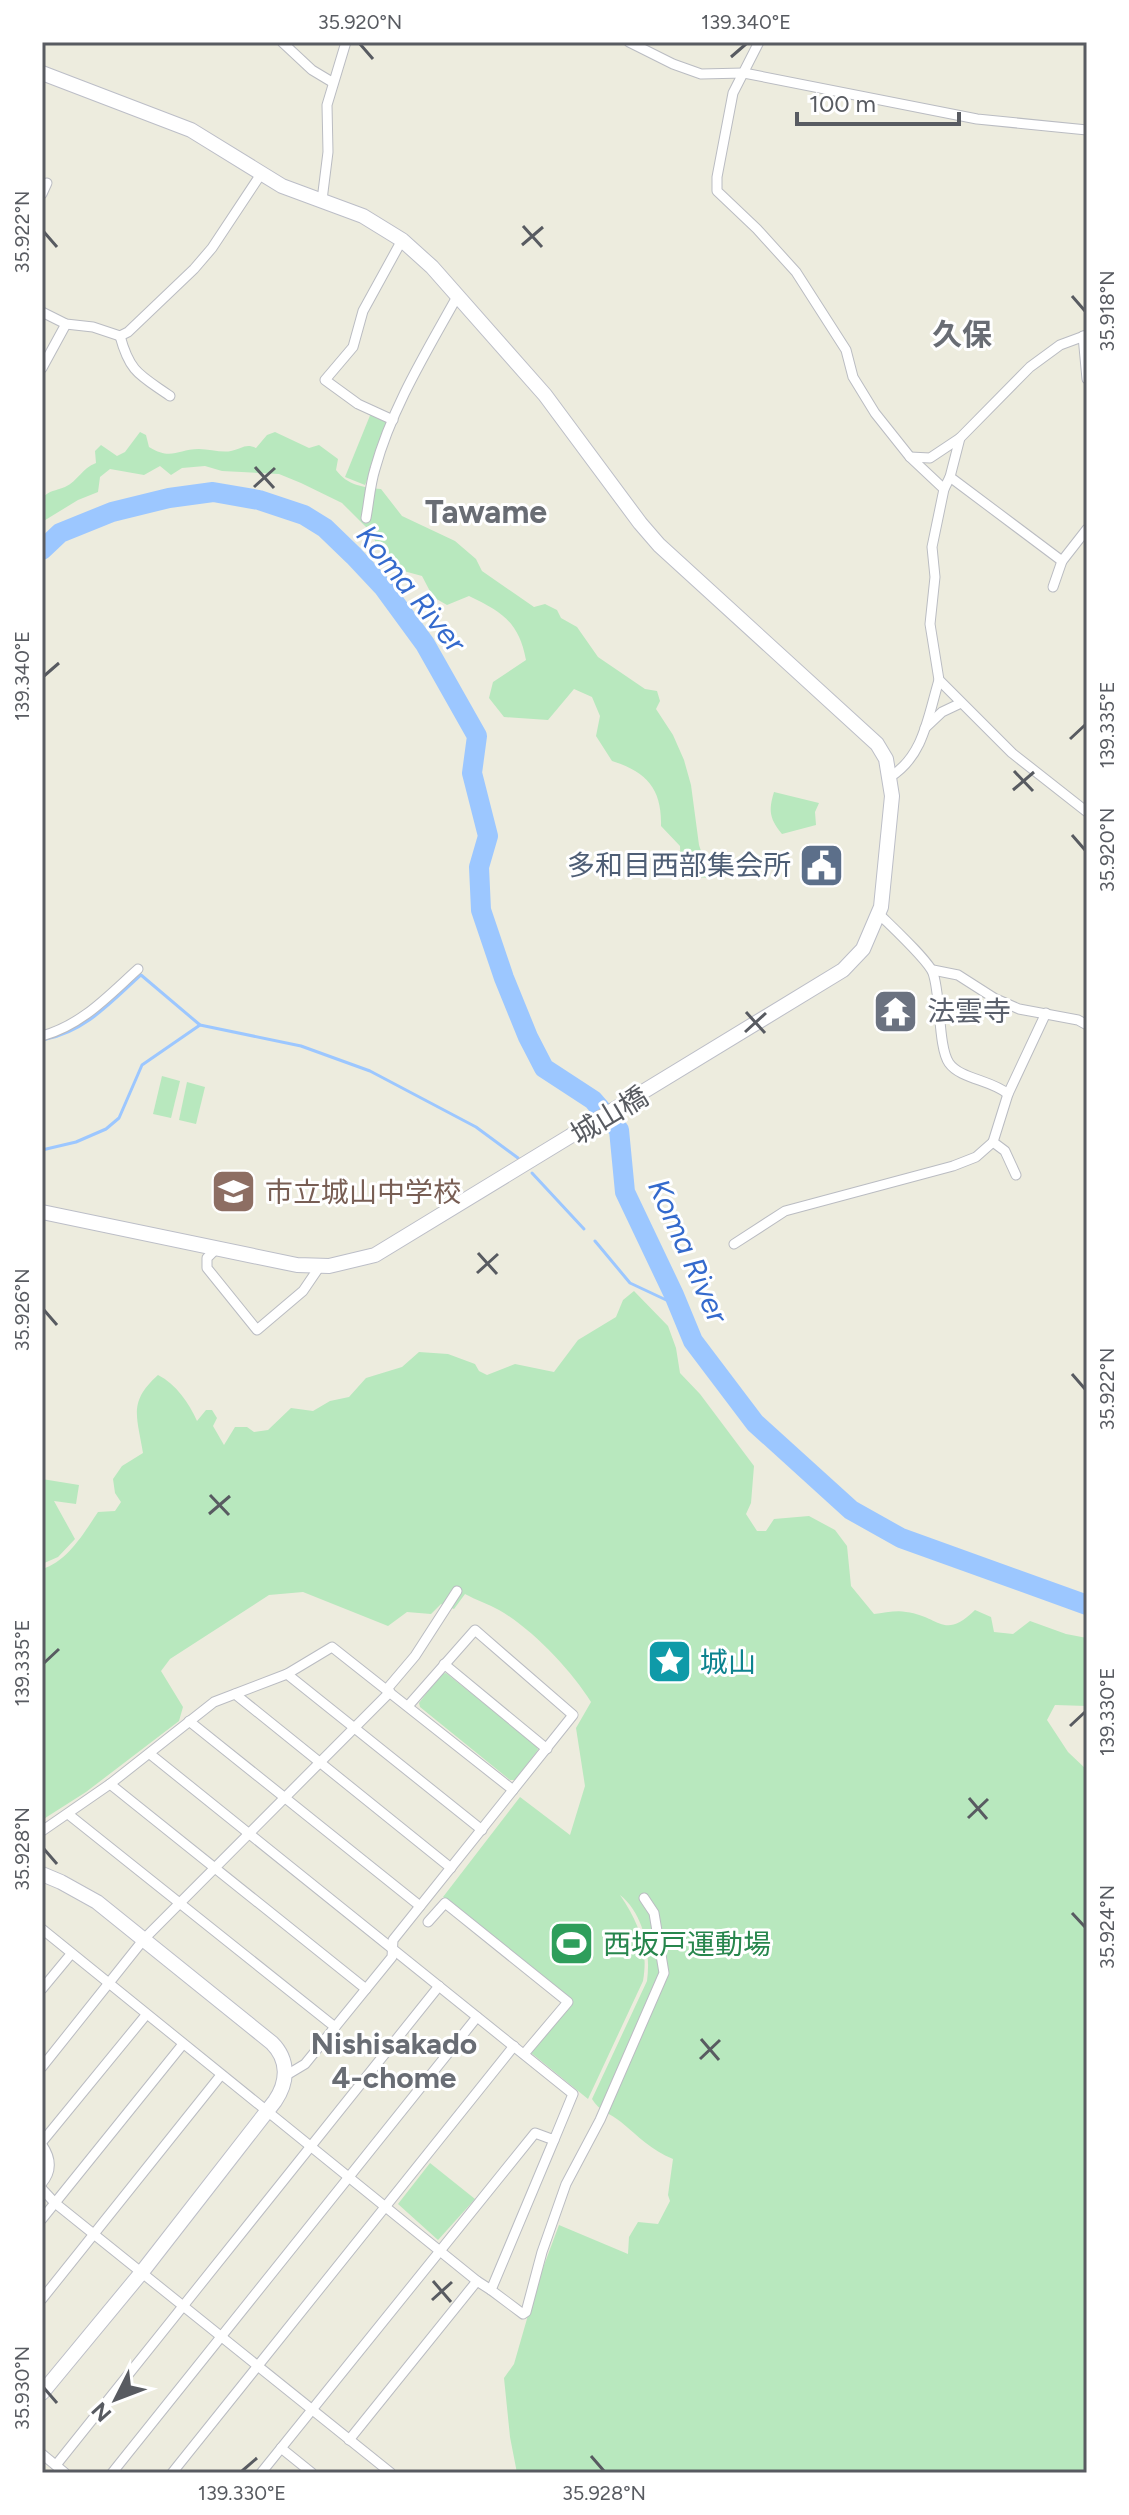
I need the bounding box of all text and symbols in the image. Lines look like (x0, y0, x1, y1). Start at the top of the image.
text: 35.920°N (318, 10, 402, 34)
text: 139.340°E (701, 10, 791, 34)
scale bar (797, 76, 959, 126)
text: 100 m (809, 89, 876, 118)
text: 35.922°N (10, 190, 34, 274)
text: 35.918°N (1095, 270, 1119, 352)
district label: 久保 (932, 316, 992, 353)
district label: Tawame (425, 493, 547, 531)
water label: Koma River (349, 517, 475, 661)
text: 139.340°E (10, 631, 34, 721)
text: 139.335°E (1095, 681, 1119, 769)
text: 35.920°N (1095, 808, 1119, 892)
public building icon: 多和目西部集会所 (798, 841, 846, 889)
place label: 多和目西部集会所 (567, 848, 791, 882)
temple icon: 法雲寺 (872, 987, 920, 1035)
place label: 法雲寺 (927, 994, 1011, 1028)
street label: 城山橋 (564, 1079, 654, 1151)
school or university icon: 市立城山中学校 (210, 1168, 258, 1216)
water label: Koma River (640, 1173, 737, 1330)
place label: 市立城山中学校 (265, 1175, 461, 1209)
text: 35.926°N (10, 1268, 34, 1352)
text: 35.922°N (1095, 1347, 1119, 1431)
text: 139.335°E (10, 1619, 34, 1707)
place icon: 城山 (645, 1638, 693, 1686)
place label: 城山 (700, 1645, 756, 1679)
text: 139.330°E (1095, 1668, 1119, 1756)
text: 35.928°N (10, 1807, 34, 1891)
text: 35.924°N (1095, 1885, 1119, 1969)
sports icon: 西坂戸運動場 (548, 1920, 596, 1968)
place label: 西坂戸運動場 (603, 1927, 771, 1961)
district label: Nishisakado 4-chome (311, 2025, 477, 2096)
text: 35.930°N (10, 2346, 34, 2430)
north arrow (76, 2359, 156, 2439)
text: N (86, 2397, 117, 2427)
text: 139.330°E (198, 2481, 286, 2505)
text: 35.928°N (562, 2481, 646, 2505)

